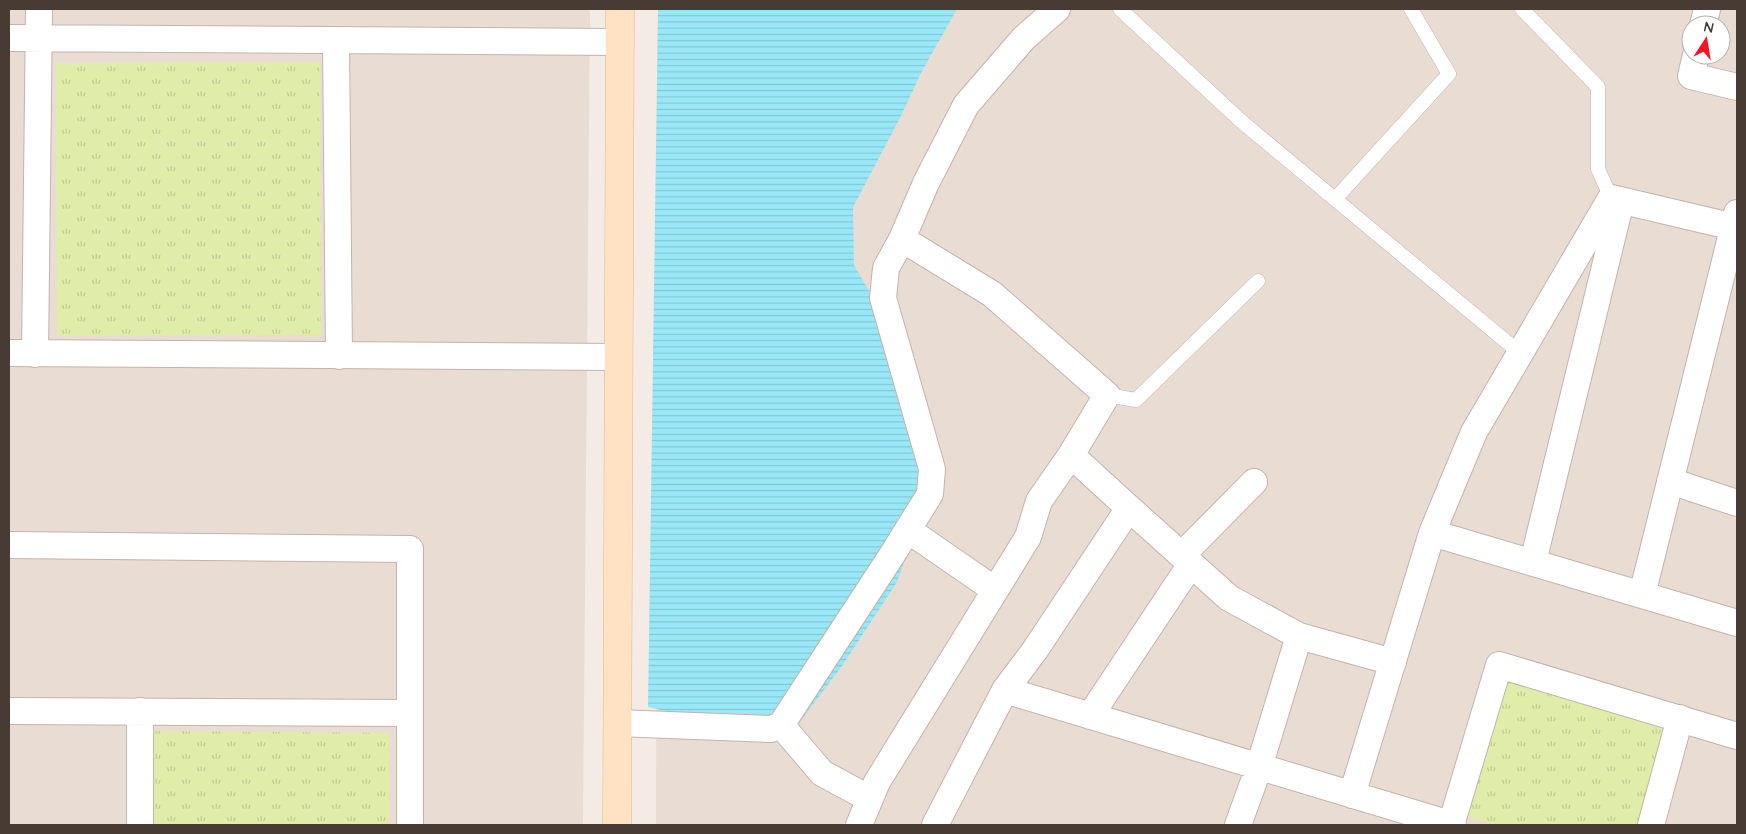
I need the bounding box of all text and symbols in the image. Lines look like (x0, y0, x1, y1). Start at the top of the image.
north arrow (1681, 15, 1731, 65)
text: N (1702, 17, 1716, 37)

